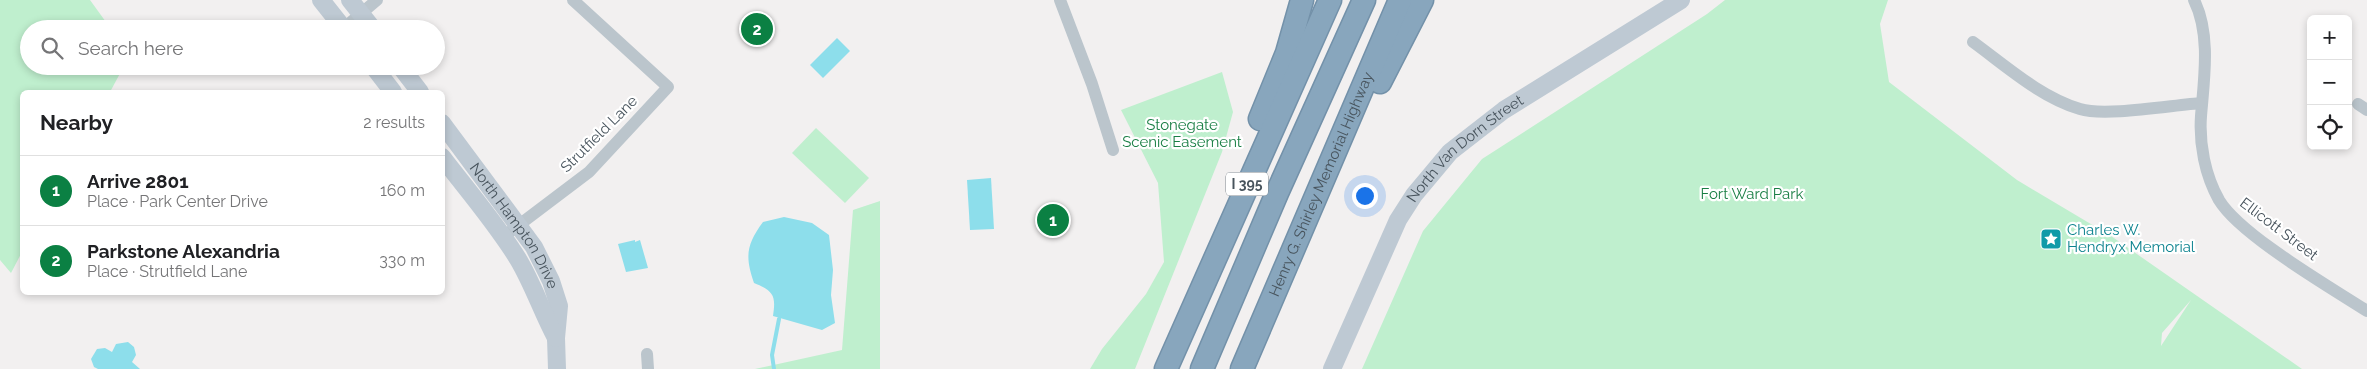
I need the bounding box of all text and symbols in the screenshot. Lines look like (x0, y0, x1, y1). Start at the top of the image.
pin: 2 (741, 10, 773, 48)
map controls (2307, 15, 2352, 150)
button: + (2307, 15, 2352, 60)
search box (20, 20, 445, 75)
icon: search (38, 34, 66, 62)
text: Search here (78, 37, 184, 59)
button: − (2307, 60, 2352, 105)
street label: Henry G. Shirley Memorial Highway (1265, 69, 1377, 299)
street label: North Van Dorn Street (1403, 91, 1527, 205)
street label: Strutfield Lane (557, 92, 641, 176)
button: locate (2307, 105, 2352, 150)
text: Nearby (40, 110, 113, 135)
text: 2 results (363, 113, 425, 132)
park label: Stonegate Scenic Easement (1122, 116, 1242, 151)
street label: North Hampton Drive (466, 160, 562, 291)
text: Arrive 2801 (87, 170, 189, 192)
road number: I 395 (1226, 172, 1268, 195)
text: 1 (52, 181, 60, 200)
text: 160 m (380, 181, 425, 200)
your location (1352, 183, 1378, 209)
park label: Fort Ward Park (1701, 185, 1803, 203)
text: Place · Park Center Drive (87, 192, 268, 211)
street label: Ellicott Street (2236, 194, 2322, 264)
pin: 1 (1037, 201, 1069, 239)
place label: Charles W. Hendryx Memorial (2067, 221, 2196, 256)
place icon: Charles W. Hendryx Memorial (2039, 227, 2063, 251)
text: Parkstone Alexandria (87, 240, 280, 262)
text: 2 (51, 251, 61, 270)
text: 330 m (379, 251, 425, 270)
text: Place · Strutfield Lane (87, 262, 247, 281)

